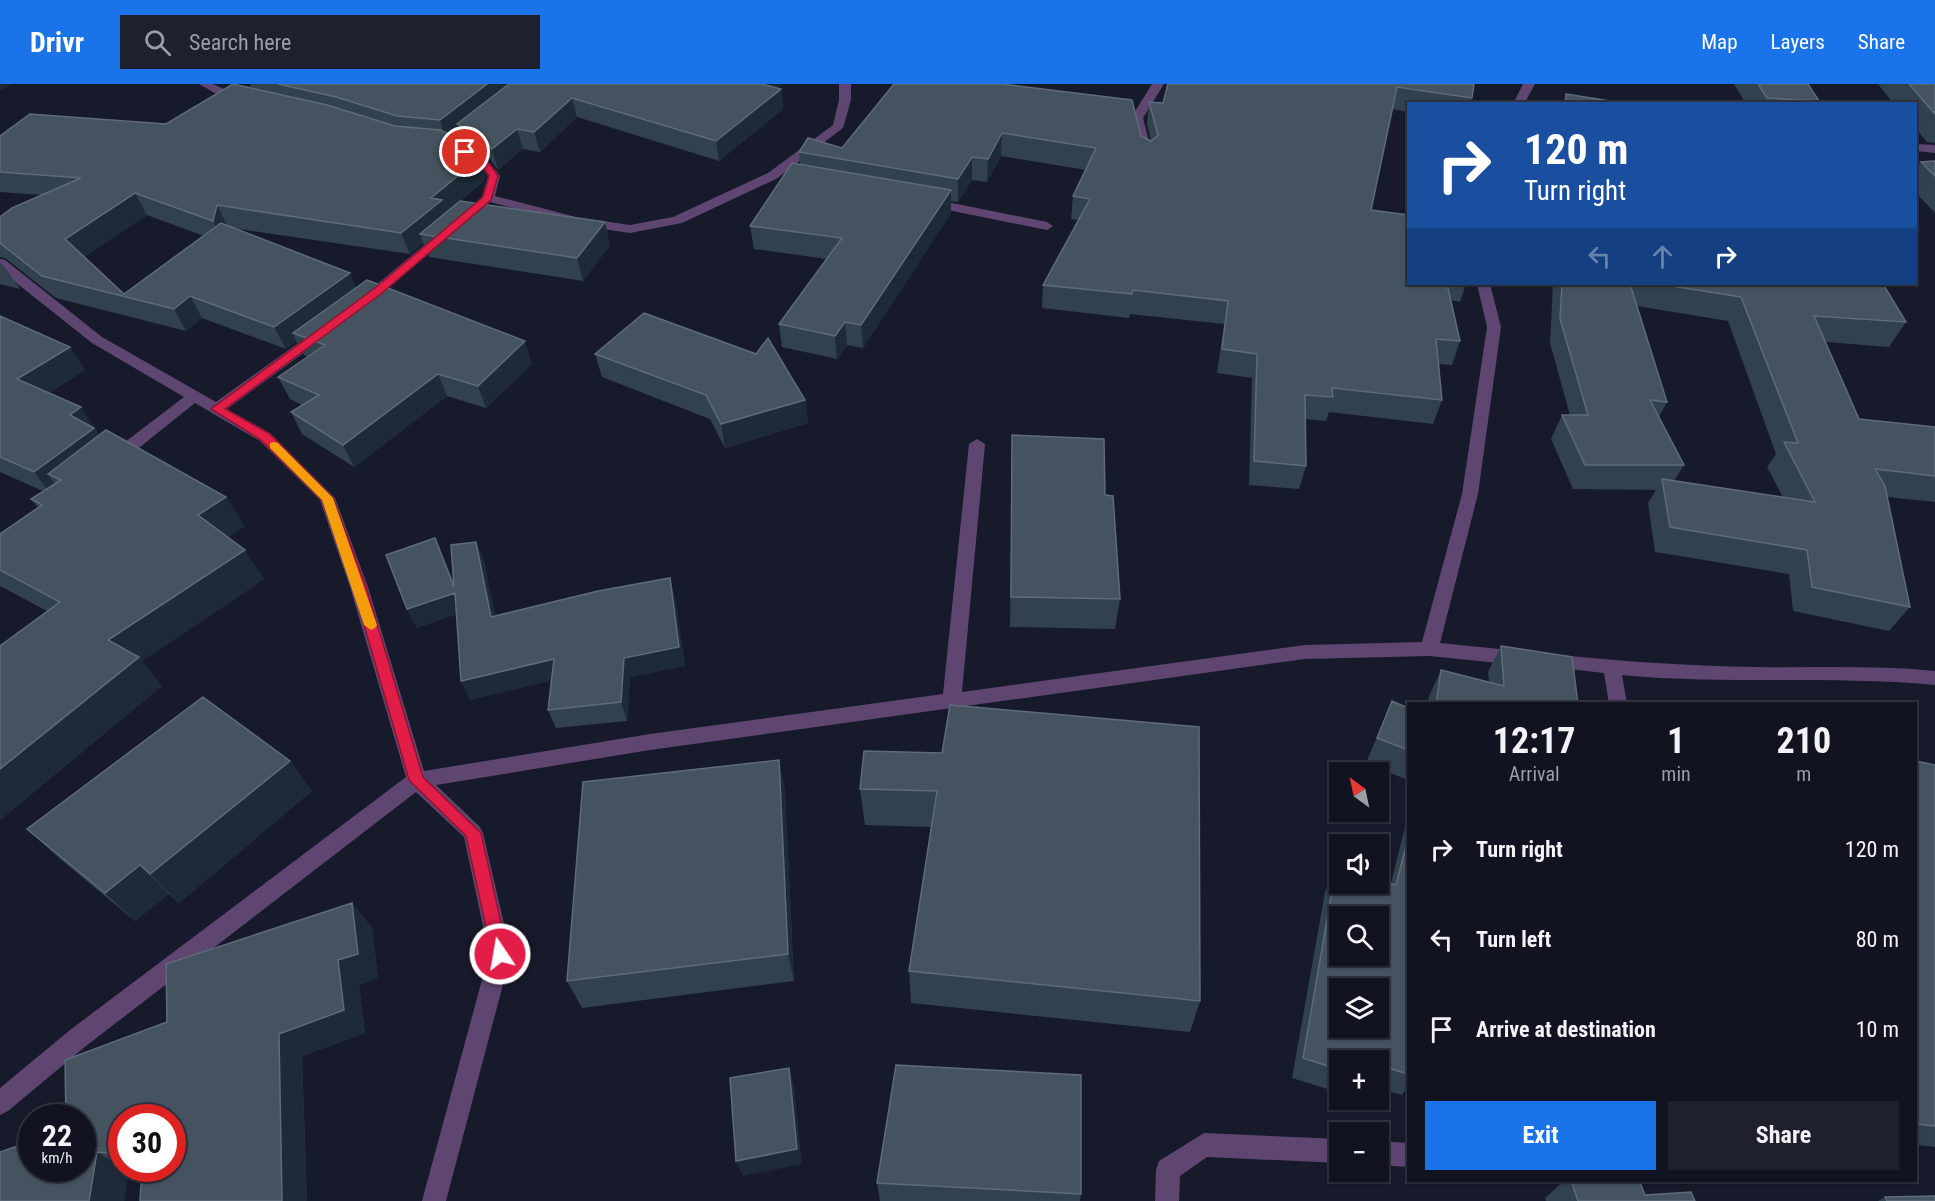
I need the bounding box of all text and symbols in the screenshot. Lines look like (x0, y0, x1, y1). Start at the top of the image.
search box (120, 15, 540, 69)
text: Drivr (30, 26, 84, 59)
icon: search (141, 26, 174, 59)
text: Search here (189, 30, 291, 55)
text: Map (1701, 30, 1738, 54)
text: Layers (1771, 30, 1825, 54)
text: Share (1858, 30, 1905, 54)
text: 120 m (1524, 125, 1629, 174)
pin (439, 126, 490, 177)
icon: right (1425, 126, 1503, 204)
icon: arrive (448, 135, 481, 168)
text: Turn right (1524, 175, 1626, 207)
icon: left (1583, 240, 1616, 273)
icon: ahead (1646, 240, 1679, 273)
icon: right (1709, 240, 1742, 273)
text: 12:17 (1493, 720, 1575, 762)
text: 1 (1667, 720, 1685, 762)
text: 210 (1777, 720, 1831, 762)
north arrow (1329, 762, 1389, 822)
map controls (1329, 762, 1389, 1182)
text: Arrival (1509, 762, 1560, 786)
text: min (1661, 762, 1691, 786)
text: m (1796, 762, 1811, 786)
icon: right (1425, 833, 1458, 866)
button: sound (1329, 834, 1389, 894)
text: Turn right (1476, 837, 1563, 862)
text: 120 m (1845, 837, 1899, 862)
button: search (1329, 906, 1389, 966)
position arrow (468, 922, 532, 986)
icon: left (1425, 923, 1458, 956)
text: Turn left (1476, 927, 1551, 952)
text: 80 m (1856, 927, 1899, 952)
button: layers (1329, 978, 1389, 1038)
icon: arrive (1425, 1013, 1458, 1046)
text: Arrive at destination (1476, 1017, 1656, 1042)
text: 10 m (1856, 1017, 1899, 1042)
button: + (1329, 1050, 1389, 1110)
button: Exit (1425, 1101, 1656, 1170)
button: Share (1668, 1101, 1899, 1170)
speed limit sign: 30 (108, 1104, 186, 1182)
text: 22 (42, 1118, 72, 1153)
button: − (1329, 1122, 1389, 1182)
text: km/h (42, 1149, 72, 1167)

